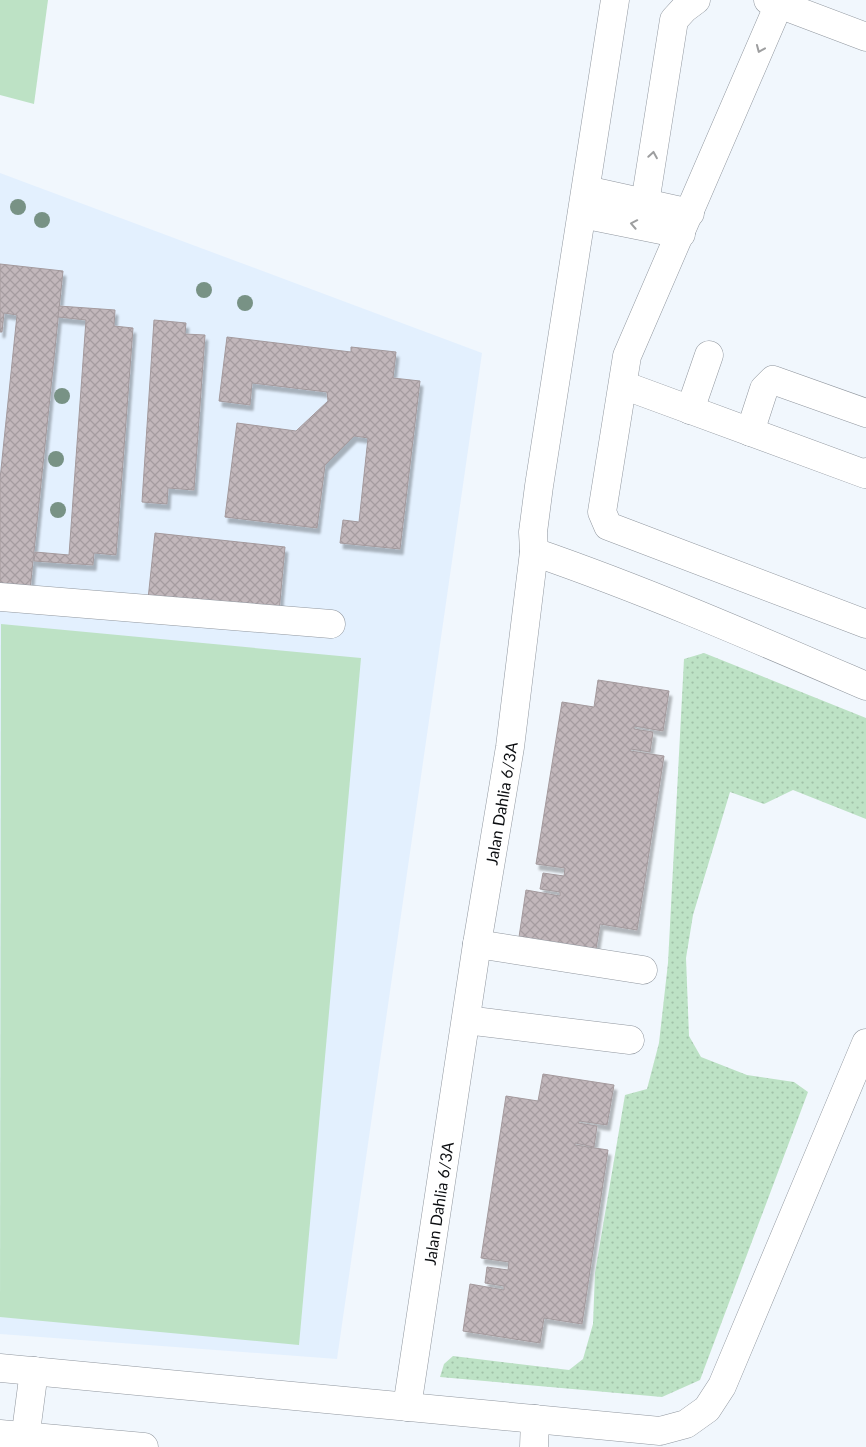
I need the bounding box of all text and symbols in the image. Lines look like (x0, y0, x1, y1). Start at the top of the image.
one-way arrow (756, 44, 767, 53)
one-way arrow (647, 151, 657, 159)
one-way arrow (629, 219, 638, 230)
street label: Jalan Dahlia 6/3A (481, 740, 520, 866)
street label: Jalan Dahlia 6/3A (419, 1140, 457, 1266)

